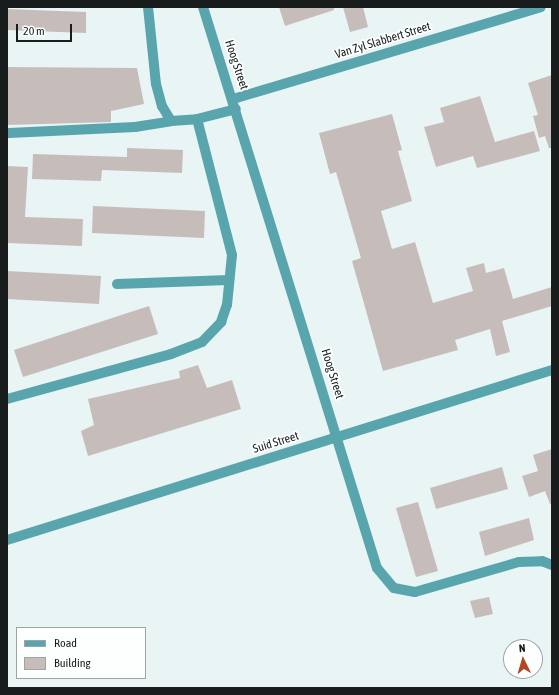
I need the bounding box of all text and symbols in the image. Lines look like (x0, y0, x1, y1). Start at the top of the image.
scale bar (18, 16, 74, 42)
street label: Van Zyl Slabbert Street (333, 20, 433, 62)
text: 20 m (23, 24, 45, 38)
street label: Hoog Street (221, 38, 251, 92)
street label: Hoog Street (318, 347, 346, 401)
street label: Suid Street (251, 429, 301, 457)
legend (16, 627, 146, 679)
text: Road (54, 636, 77, 650)
north arrow (503, 639, 543, 679)
text: N (518, 642, 526, 654)
text: Building (54, 656, 91, 670)

